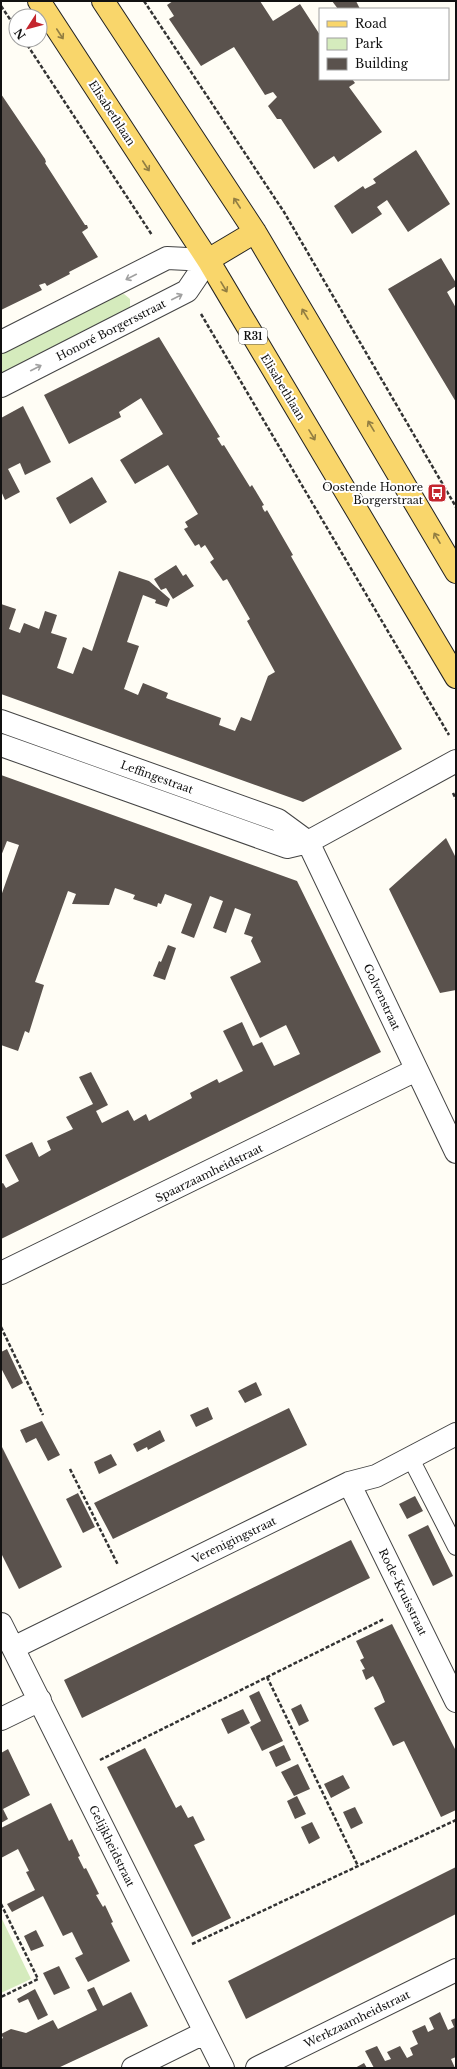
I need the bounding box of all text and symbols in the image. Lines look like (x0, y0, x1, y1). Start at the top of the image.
north arrow (8, 8, 48, 48)
legend (319, 8, 449, 80)
text: Road (355, 16, 387, 31)
text: N (11, 25, 29, 42)
one-way arrow (56, 28, 64, 39)
text: Park (355, 36, 383, 51)
text: Building (355, 56, 409, 71)
street label: Elisabethlaan (86, 78, 139, 149)
one-way arrow (143, 160, 151, 172)
one-way arrow (233, 198, 241, 209)
one-way arrow (125, 273, 137, 281)
one-way arrow (220, 281, 228, 292)
one-way arrow (170, 293, 182, 300)
street label: Honoré Borgersstraat (54, 296, 169, 364)
one-way arrow (300, 308, 308, 320)
road number: R31 (239, 328, 267, 344)
street label: Elisabethlaan (258, 351, 309, 423)
one-way arrow (30, 364, 42, 372)
one-way arrow (367, 420, 375, 432)
one-way arrow (308, 429, 316, 440)
place label: Oostende Honore Borgerstraat (322, 480, 424, 507)
bus stop icon: Oostende Honore Borgerstraat (426, 482, 448, 504)
one-way arrow (432, 532, 440, 544)
street label: Leffingestraat (119, 757, 196, 797)
street label: Golvenstraat (361, 962, 404, 1033)
street label: Spaarzaamheidstraat (153, 1141, 266, 1205)
street label: Verenigingstraat (189, 1513, 279, 1567)
street label: Rode-Kruisstraat (376, 1546, 431, 1639)
street label: Gelijkheidstraat (86, 1803, 138, 1890)
street label: Werkzaamheidstraat (301, 1987, 413, 2051)

